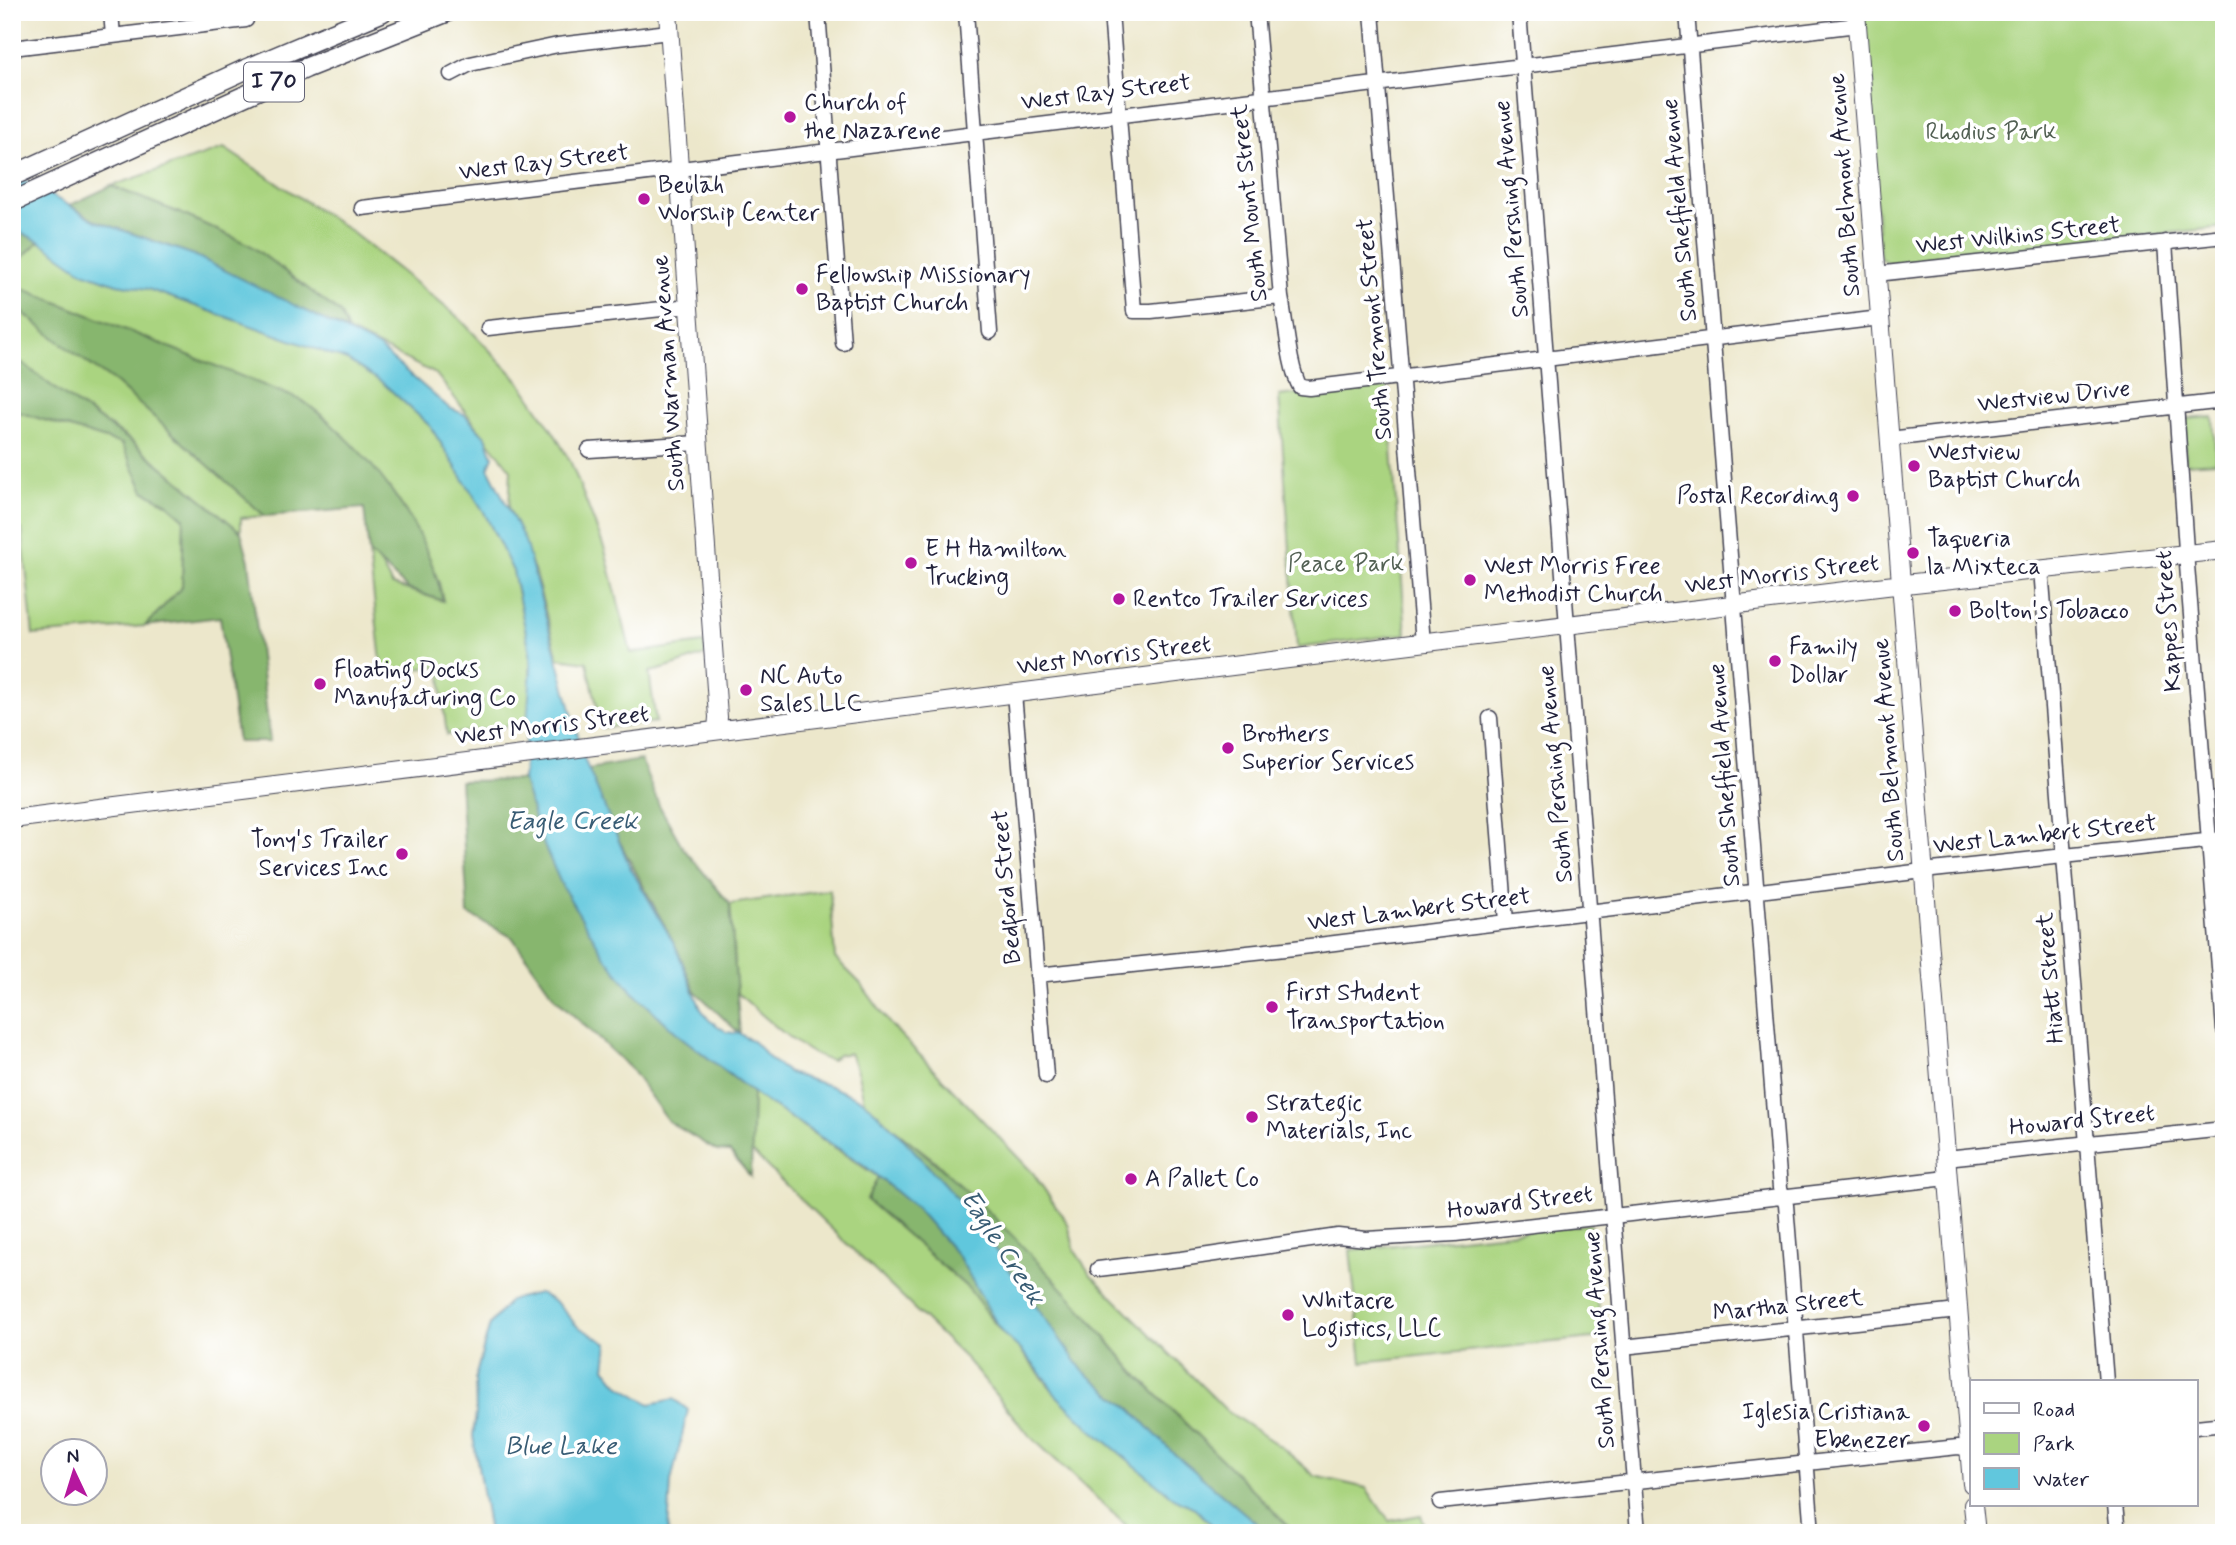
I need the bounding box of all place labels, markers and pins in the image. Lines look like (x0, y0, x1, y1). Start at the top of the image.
place label: Church of the Nazarene (804, 88, 941, 147)
marker: Church of the Nazarene (782, 109, 798, 125)
place label: Beulah Worship Center (658, 170, 819, 229)
marker: Beulah Worship Center (636, 191, 652, 207)
place label: Fellowship Missionary Baptist Church (816, 260, 1031, 319)
marker: Fellowship Missionary Baptist Church (794, 281, 810, 297)
place label: Westview Baptist Church (1928, 437, 2081, 496)
marker: Westview Baptist Church (1906, 458, 1922, 474)
place label: Postal Recording (1677, 481, 1839, 512)
marker: Postal Recording (1845, 488, 1861, 504)
place label: Taqueria la Mixteca (1927, 524, 2041, 583)
place label: E H Hamilton Trucking (925, 534, 1067, 595)
marker: Taqueria la Mixteca (1905, 545, 1921, 561)
place label: West Morris Free Methodist Church (1484, 551, 1663, 610)
marker: E H Hamilton Trucking (903, 555, 919, 571)
marker: West Morris Free Methodist Church (1462, 572, 1478, 588)
place label: Rentco Trailer Services (1133, 584, 1368, 615)
marker: Rentco Trailer Services (1111, 591, 1127, 607)
place label: Bolton's Tobacco (1969, 596, 2129, 627)
marker: Bolton's Tobacco (1947, 603, 1963, 619)
place label: Family Dollar (1789, 632, 1858, 691)
marker: Family Dollar (1767, 653, 1783, 669)
place label: Floating Docks Manufacturing Co (334, 655, 516, 716)
place label: NC Auto Sales LLC (760, 661, 862, 720)
marker: Floating Docks Manufacturing Co (312, 676, 328, 692)
marker: NC Auto Sales LLC (738, 682, 754, 698)
place label: Brothers Superior Services (1242, 719, 1414, 778)
marker: Brothers Superior Services (1220, 740, 1236, 756)
place label: Tony's Trailer Services Inc (250, 825, 388, 884)
marker: Tony's Trailer Services Inc (394, 846, 410, 862)
place label: First Student Transportation (1286, 978, 1445, 1037)
marker: First Student Transportation (1264, 999, 1280, 1015)
place label: Strategic Materials, Inc (1266, 1088, 1412, 1147)
marker: Strategic Materials, Inc (1244, 1109, 1260, 1125)
place label: A Pallet Co (1145, 1164, 1259, 1195)
marker: A Pallet Co (1123, 1171, 1139, 1187)
place label: Whitacre Logistics, LLC (1302, 1286, 1441, 1348)
marker: Whitacre Logistics, LLC (1280, 1307, 1296, 1323)
place label: Iglesia Cristiana Ebenezer (1742, 1397, 1911, 1456)
marker: Iglesia Cristiana Ebenezer (1916, 1418, 1932, 1434)

